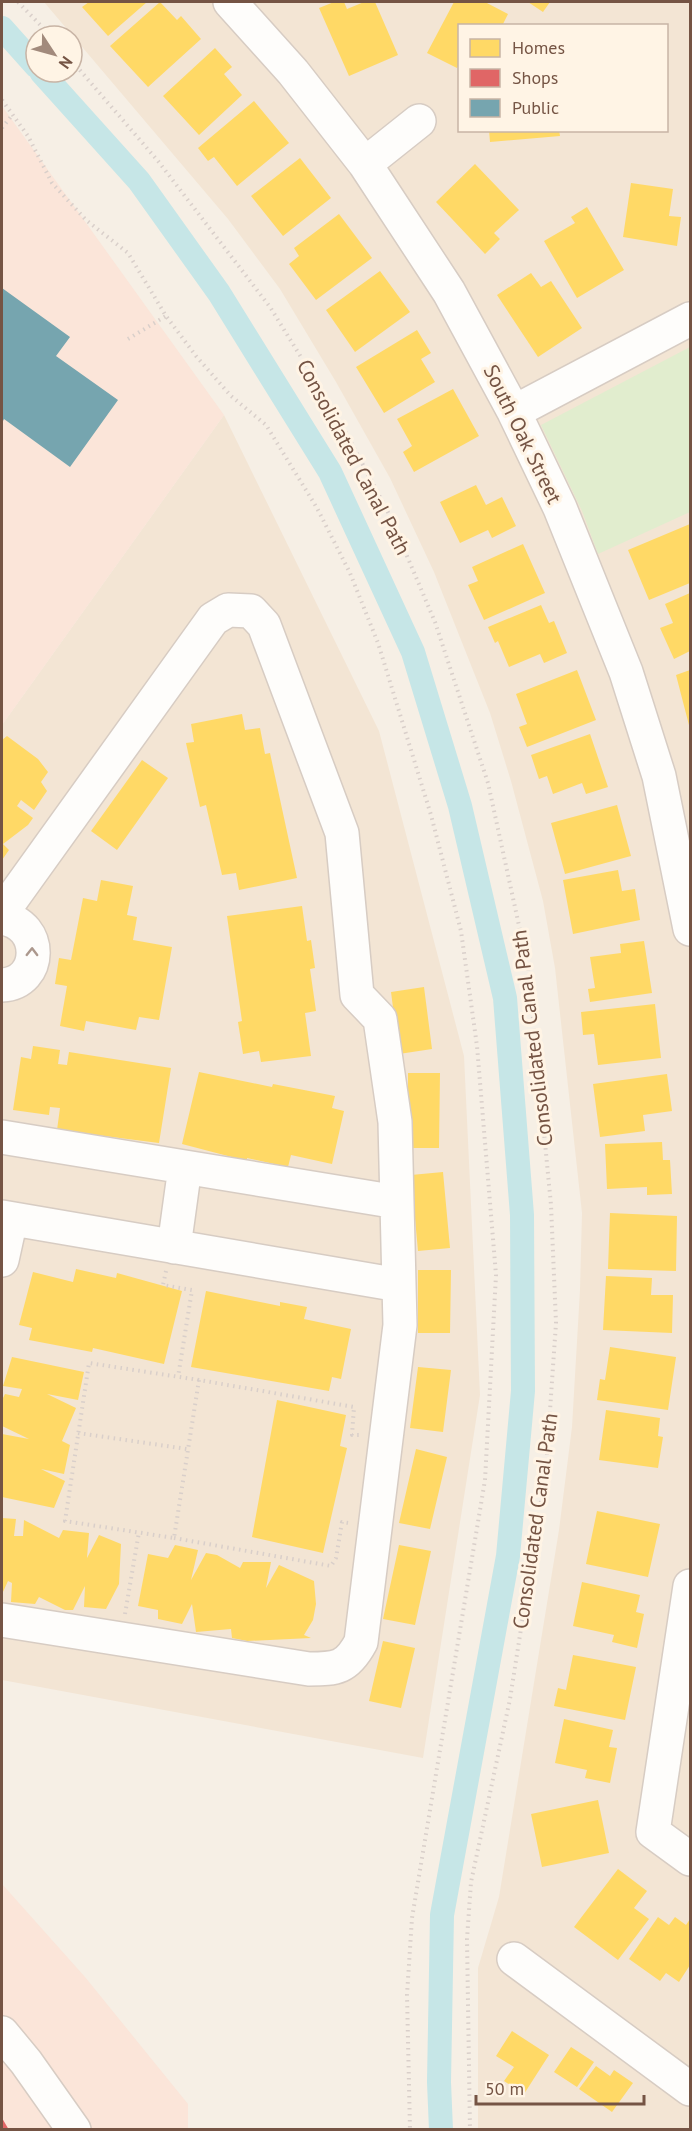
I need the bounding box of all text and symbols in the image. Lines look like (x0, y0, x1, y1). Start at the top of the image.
north arrow (24, 24, 84, 84)
legend (458, 24, 668, 132)
text: Homes (512, 36, 565, 59)
text: N (55, 53, 77, 73)
text: Shops (512, 66, 558, 89)
text: Public (512, 96, 559, 119)
street label: Consolidated Canal Path (291, 355, 417, 559)
street label: South Oak Street (478, 360, 568, 508)
street label: Consolidated Canal Path (505, 928, 559, 1148)
one-way arrow (26, 947, 38, 956)
street label: Consolidated Canal Path (506, 1411, 564, 1631)
scale bar (476, 2068, 644, 2106)
text: 50 m (485, 2077, 524, 2100)

